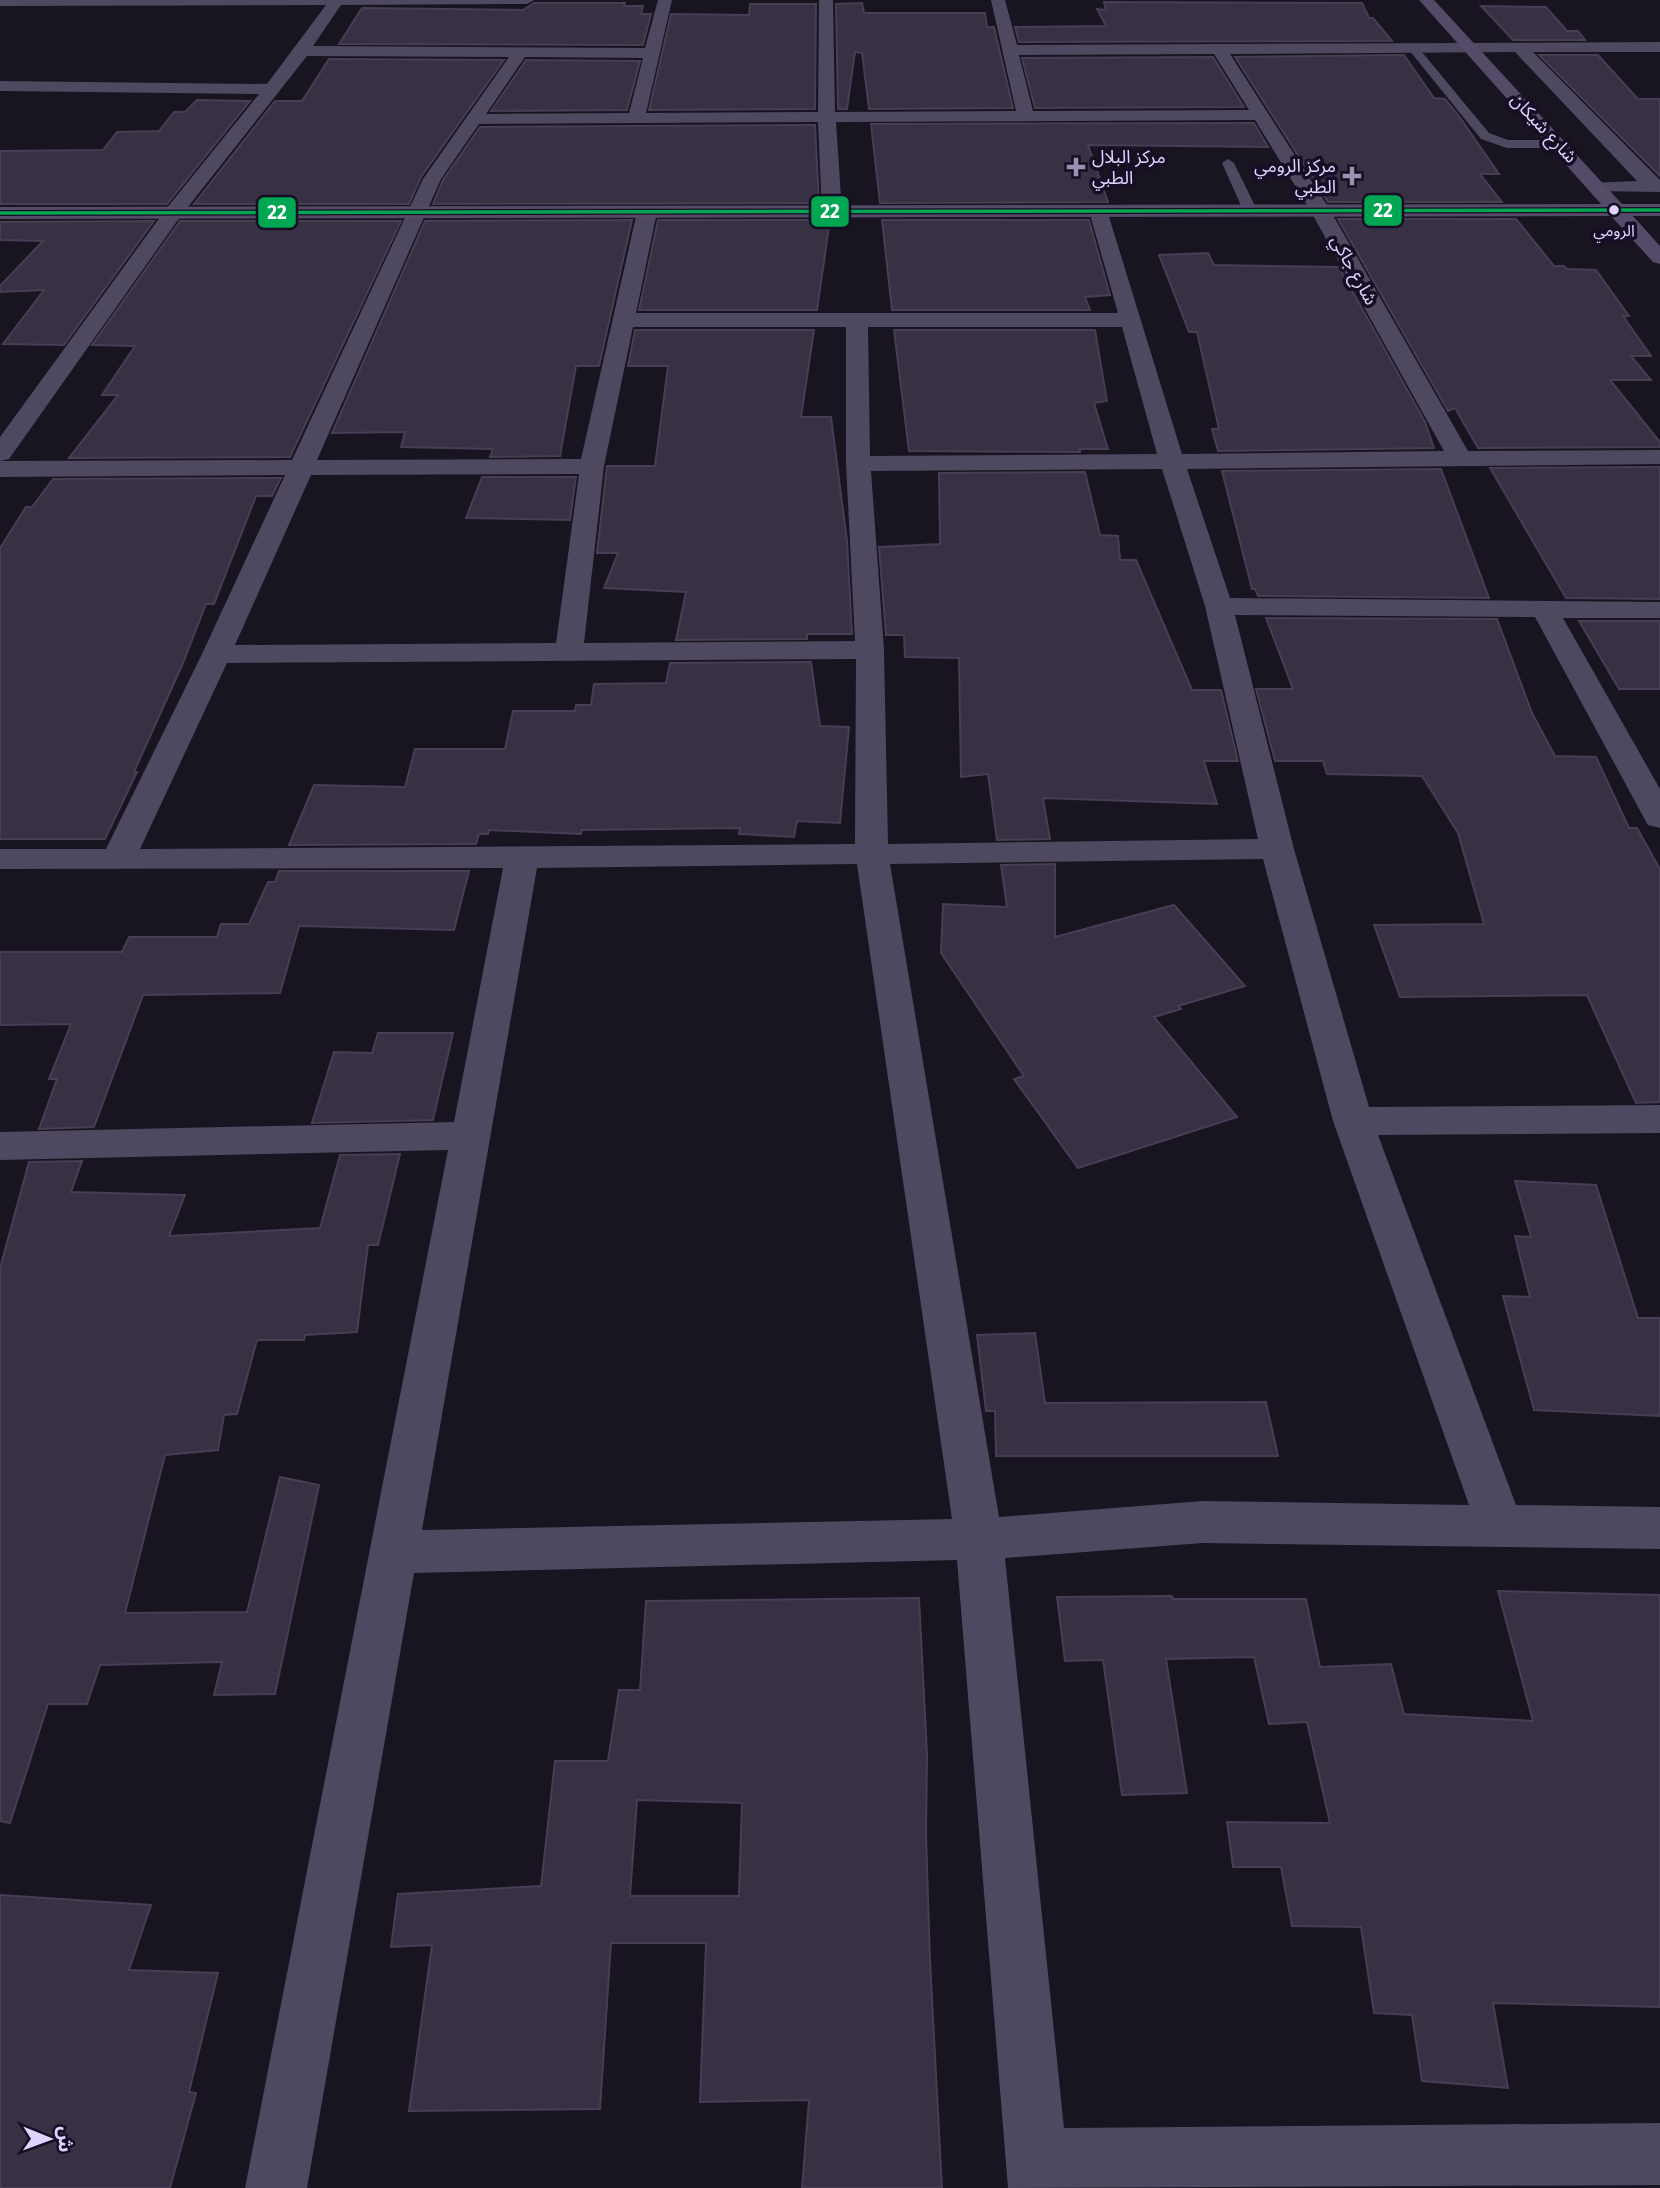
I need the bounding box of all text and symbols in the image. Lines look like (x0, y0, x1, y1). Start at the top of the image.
street label: شارع شيكان (1504, 89, 1582, 170)
place label: مركز البلال الطبي (1092, 146, 1166, 191)
place label: مركز الرومي الطبي (1254, 155, 1336, 200)
marker: مركز البلال الطبي (1066, 157, 1086, 177)
marker: مركز الرومي الطبي (1342, 166, 1362, 186)
line badge: 22 (1363, 194, 1403, 227)
line badge: 22 (810, 195, 850, 228)
line badge: 22 (257, 196, 297, 229)
text: 22 (1373, 199, 1393, 222)
text: 22 (820, 200, 840, 223)
text: 22 (267, 201, 287, 224)
marker: الرومي (1607, 203, 1621, 217)
place label: الرومي (1593, 221, 1635, 243)
street label: شارع جاكي (1323, 231, 1382, 310)
north arrow (14, 2104, 84, 2174)
text: ش (54, 2126, 77, 2153)

